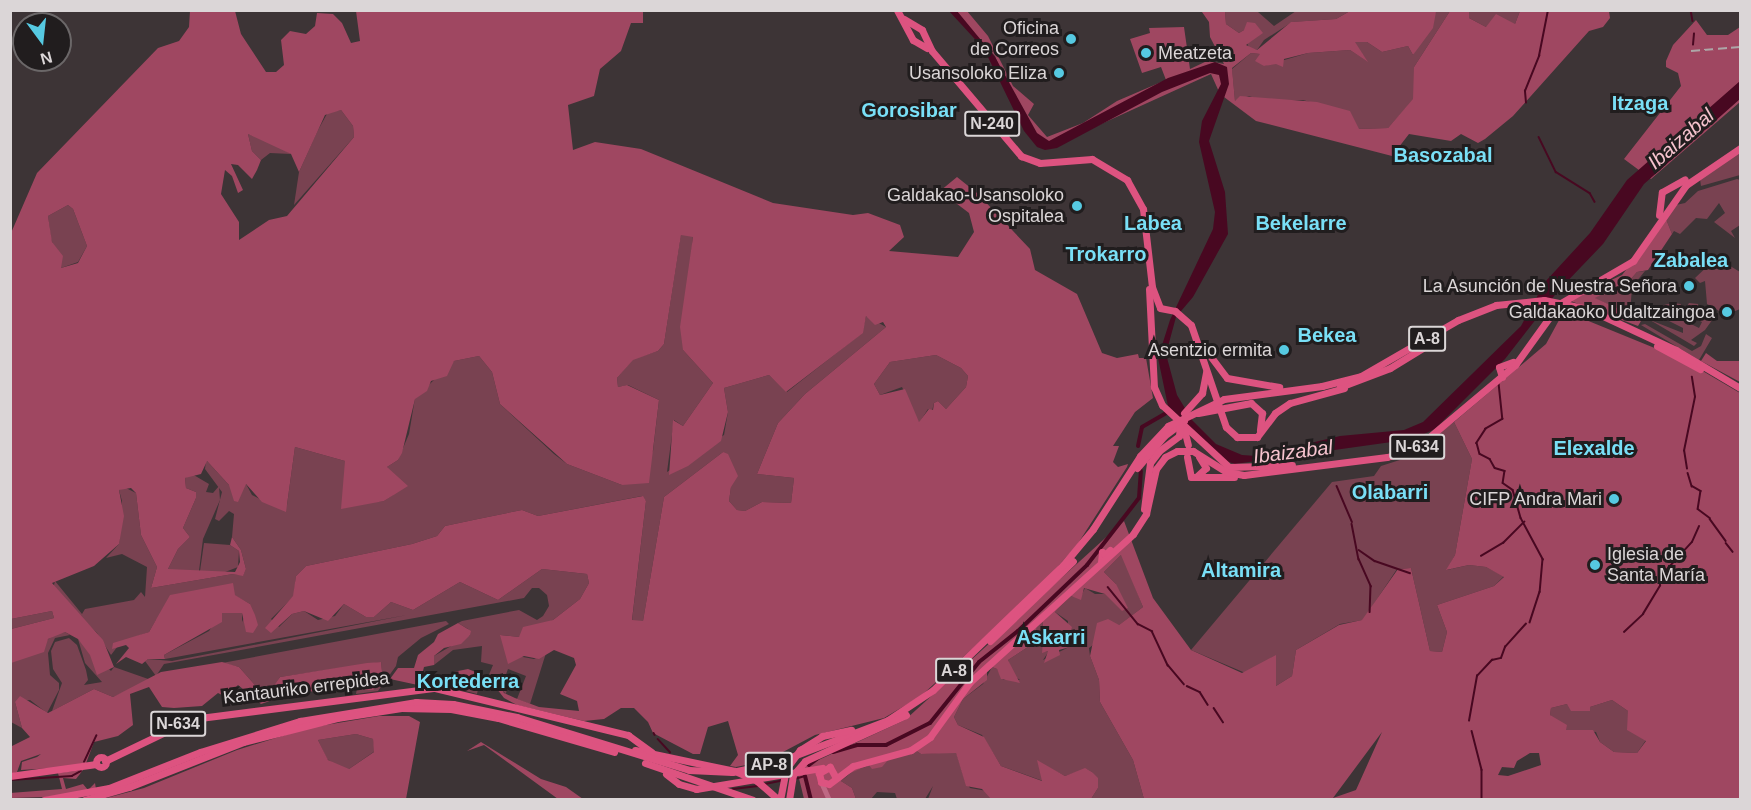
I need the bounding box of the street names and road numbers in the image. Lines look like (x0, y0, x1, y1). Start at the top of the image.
road number: N-240 (964, 111, 1020, 137)
road number: A-8 (1408, 326, 1446, 352)
road number: N-634 (1388, 434, 1446, 460)
road number: A-8 (934, 658, 974, 684)
street label: Kantauriko errepidea (222, 667, 390, 709)
road number: N-634 (150, 711, 207, 737)
road number: AP-8 (744, 752, 794, 778)

